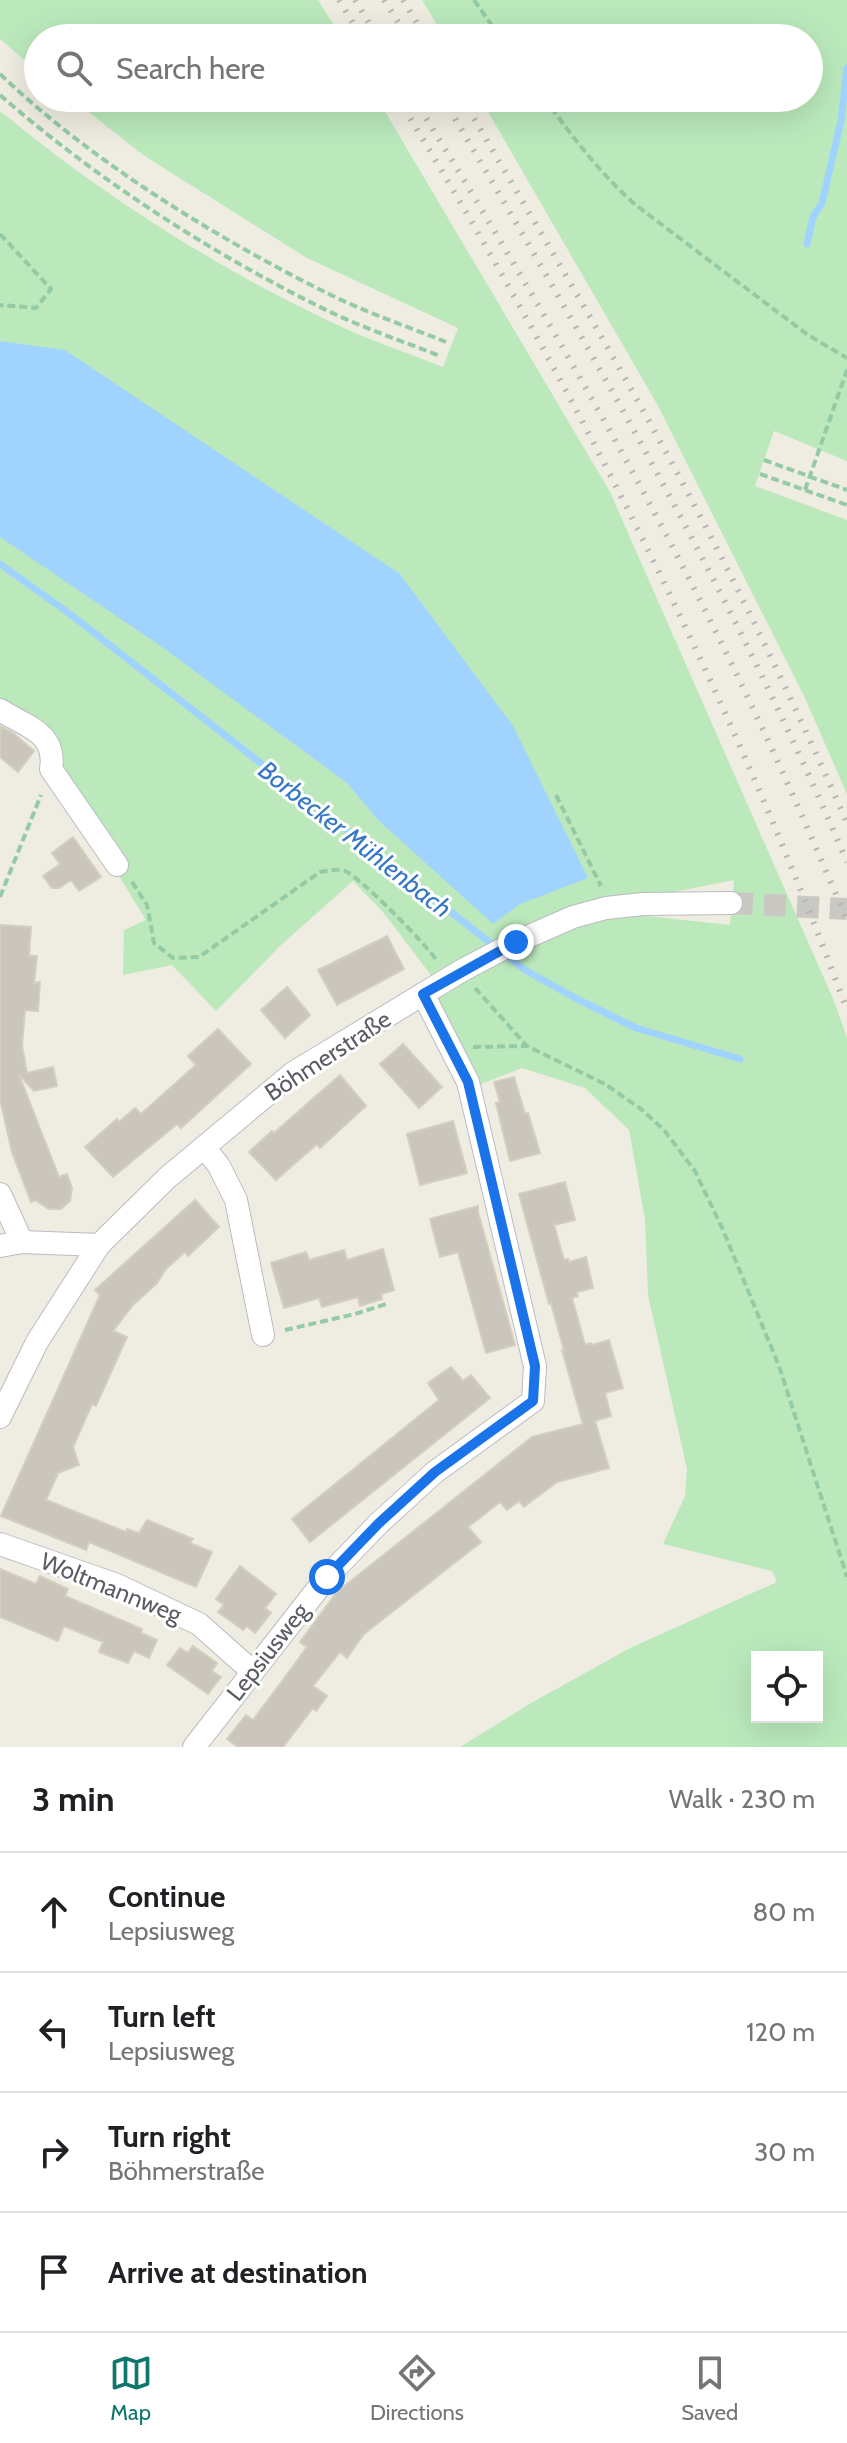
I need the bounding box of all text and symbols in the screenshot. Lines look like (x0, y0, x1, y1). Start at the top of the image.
search box (24, 24, 823, 112)
icon: search (52, 46, 96, 90)
text: Search here (116, 50, 265, 87)
water label: Borbecker Mühlenbach (252, 754, 458, 924)
route end (498, 924, 534, 960)
street label: Böhmerstraße (259, 1004, 396, 1107)
street label: Woltmannweg (37, 1546, 187, 1629)
route start (309, 1559, 345, 1595)
street label: Lepsiusweg (220, 1596, 316, 1707)
map controls (751, 1651, 823, 1723)
button: locate (751, 1651, 823, 1723)
text: 3 min (32, 1778, 114, 1820)
text: Walk · 230 m (669, 1783, 815, 1815)
text: Continue (108, 1878, 225, 1915)
icon: ahead (32, 1890, 76, 1934)
text: 80 m (752, 1896, 815, 1928)
text: Lepsiusweg (108, 1915, 234, 1947)
text: Turn left (108, 1998, 216, 2035)
icon: left (32, 2010, 76, 2054)
text: 120 m (746, 2016, 815, 2048)
text: Lepsiusweg (108, 2035, 234, 2067)
text: Turn right (108, 2118, 231, 2155)
icon: right (32, 2130, 76, 2174)
text: 30 m (754, 2136, 815, 2168)
text: Böhmerstraße (108, 2155, 264, 2187)
icon: arrive (32, 2250, 76, 2294)
text: Arrive at destination (108, 2254, 368, 2291)
tab: Map (109, 2351, 153, 2426)
tab: Directions (370, 2351, 464, 2426)
tab: Saved (681, 2351, 738, 2426)

